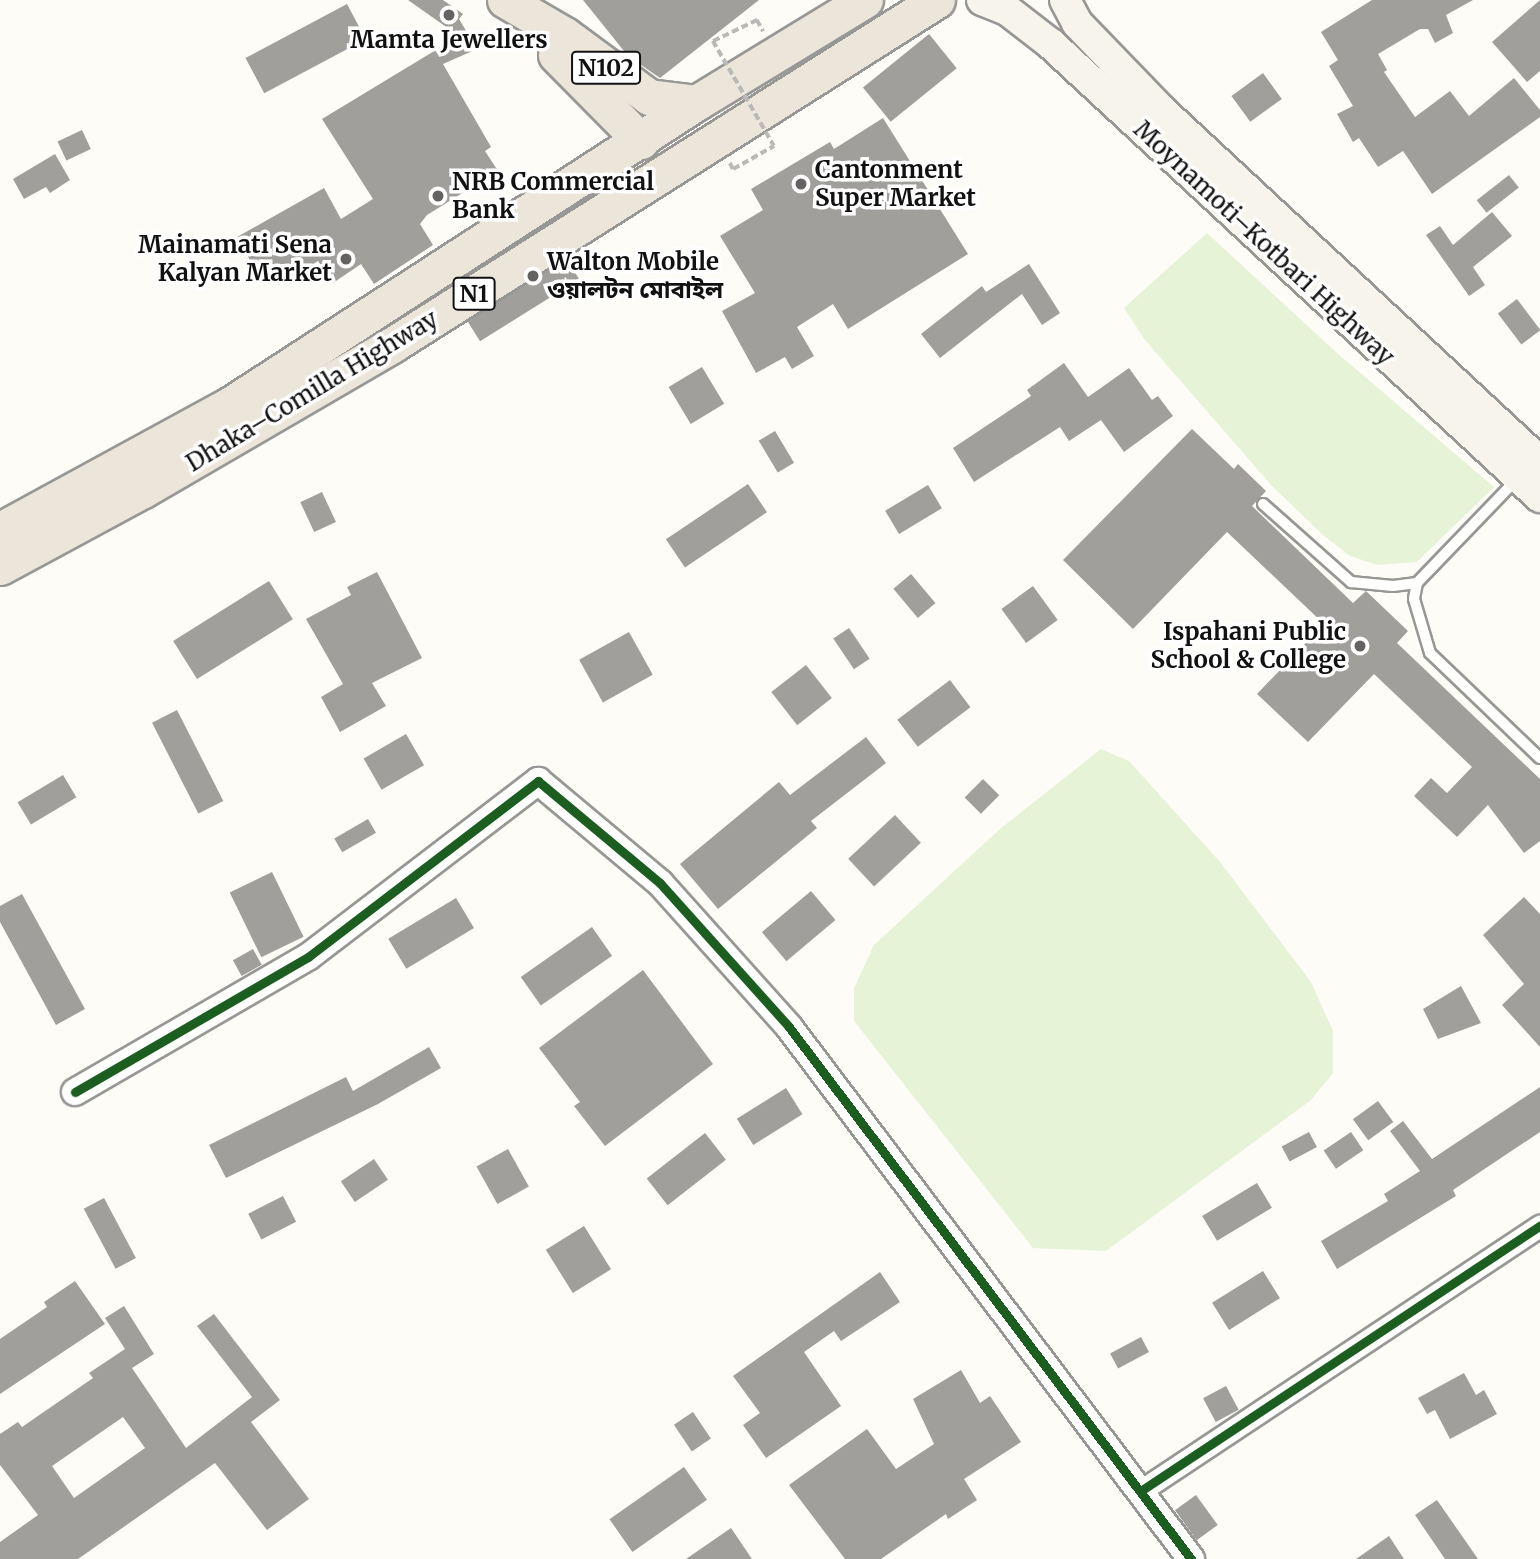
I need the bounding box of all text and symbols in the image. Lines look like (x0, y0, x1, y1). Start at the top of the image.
marker: Mamta Jewellers (441, 7, 457, 23)
place label: Mamta Jewellers (350, 26, 548, 54)
road number: N102 (571, 48, 641, 88)
street label: Moynamoti–Kotbari Highway (1128, 115, 1400, 371)
place label: Cantonment Super Market (815, 156, 976, 212)
place label: NRB Commercial Bank (452, 168, 654, 224)
marker: Cantonment Super Market (793, 176, 809, 192)
marker: NRB Commercial Bank (430, 188, 446, 204)
place label: Mainamati Sena Kalyan Market (138, 231, 332, 287)
place label: Walton Mobile ওয়ালটন মোবাইল (547, 248, 723, 304)
marker: Mainamati Sena Kalyan Market (338, 251, 354, 267)
marker: Walton Mobile ওয়ালটন মোবাইল (525, 268, 541, 284)
road number: N1 (451, 274, 497, 314)
street label: Dhaka–Comilla Highway (181, 304, 443, 478)
place label: Ispahani Public School & College (1151, 618, 1346, 674)
marker: Ispahani Public School & College (1352, 638, 1368, 654)

